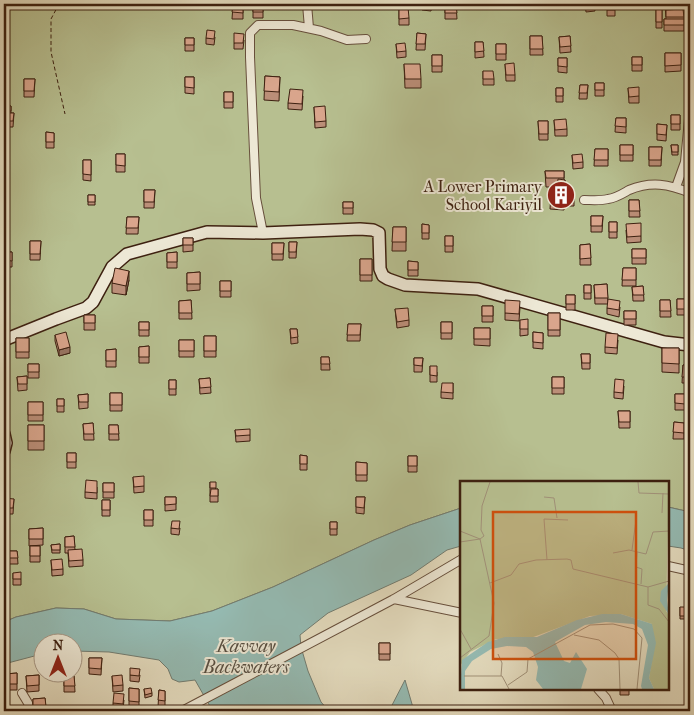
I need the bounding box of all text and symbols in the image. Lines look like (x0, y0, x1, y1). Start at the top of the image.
place label: A Lower Primary School Kariyil (423, 177, 543, 214)
building icon: A Lower Primary School Kariyil (546, 180, 576, 210)
inset map (460, 481, 669, 690)
north arrow (32, 632, 82, 682)
water label: Kavvay Backwaters (202, 636, 289, 678)
text: N (53, 637, 64, 654)

